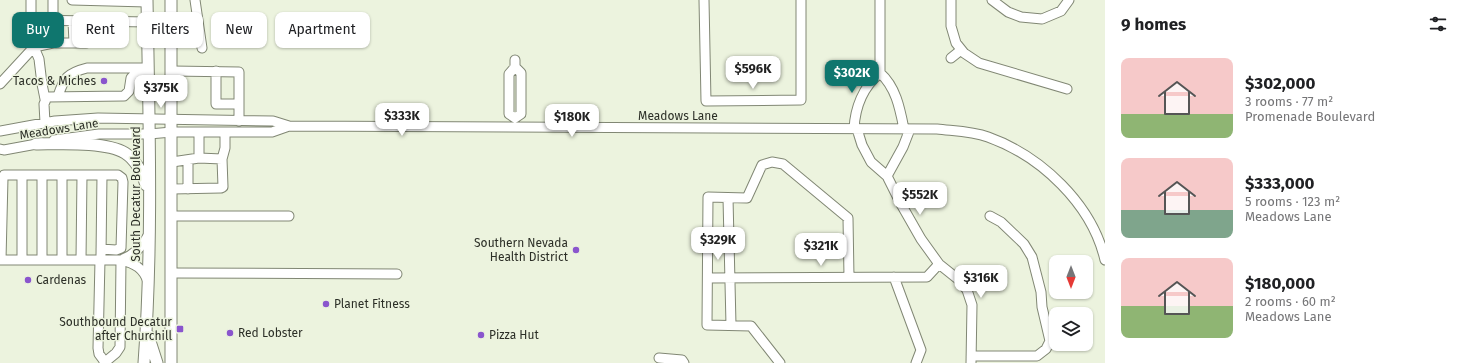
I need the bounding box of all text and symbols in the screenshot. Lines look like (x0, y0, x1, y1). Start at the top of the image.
chip: Buy (12, 12, 64, 48)
chip: Rent (72, 12, 129, 48)
chip: Filters (137, 12, 203, 48)
chip: New (211, 12, 267, 48)
chip: Apartment (275, 12, 370, 48)
icon: filters (1427, 13, 1449, 35)
text: 9 homes (1121, 14, 1186, 35)
pin: $596K (725, 56, 781, 90)
pin: $302K (824, 60, 880, 94)
text: $596K (735, 61, 771, 76)
text: $302K (834, 65, 870, 80)
text: $302,000 (1245, 73, 1315, 94)
place label: Tacos & Miches (13, 74, 96, 88)
icon: home (1153, 74, 1201, 122)
pin: $375K (133, 75, 189, 109)
marker: Tacos & Miches (99, 76, 109, 86)
text: $375K (144, 80, 178, 95)
text: 3 rooms · 77 m² (1245, 94, 1333, 109)
pin: $333K (374, 103, 430, 137)
pin: $180K (544, 104, 600, 138)
text: $333K (384, 108, 420, 123)
text: $180K (554, 109, 590, 124)
street label: Meadows Lane (638, 109, 718, 123)
text: Promenade Boulevard (1245, 109, 1375, 124)
street label: Meadows Lane (18, 116, 100, 142)
street label: South Decatur Boulevard (129, 126, 143, 262)
text: $333,000 (1245, 173, 1315, 194)
icon: home (1153, 174, 1201, 222)
pin: $552K (892, 182, 948, 216)
text: $552K (902, 187, 938, 202)
text: 5 rooms · 123 m² (1245, 194, 1340, 209)
text: Meadows Lane (1245, 209, 1331, 224)
pin: $329K (690, 227, 746, 261)
text: $329K (700, 232, 736, 247)
pin: $321K (793, 233, 849, 267)
place label: Southern Nevada Health District (474, 236, 569, 264)
text: $321K (804, 238, 838, 253)
marker: Southern Nevada Health District (571, 245, 581, 255)
north arrow (1049, 255, 1093, 299)
map controls (1049, 255, 1093, 351)
pin: $316K (953, 265, 1009, 299)
text: $316K (963, 270, 999, 285)
place label: Cardenas (36, 273, 87, 287)
text: $180,000 (1245, 273, 1315, 294)
icon: home (1153, 274, 1201, 322)
marker: Cardenas (23, 275, 33, 285)
text: 2 rooms · 60 m² (1245, 294, 1336, 309)
place label: Planet Fitness (334, 297, 410, 311)
marker: Planet Fitness (321, 299, 331, 309)
button: layers (1049, 307, 1093, 351)
text: Meadows Lane (1245, 309, 1331, 324)
place label: Southbound Decatur after Churchill (59, 315, 172, 343)
marker: Southbound Decatur after Churchill (175, 324, 185, 334)
place label: Red Lobster (238, 326, 303, 340)
marker: Red Lobster (225, 328, 235, 338)
place label: Pizza Hut (489, 328, 540, 342)
marker: Pizza Hut (476, 330, 486, 340)

